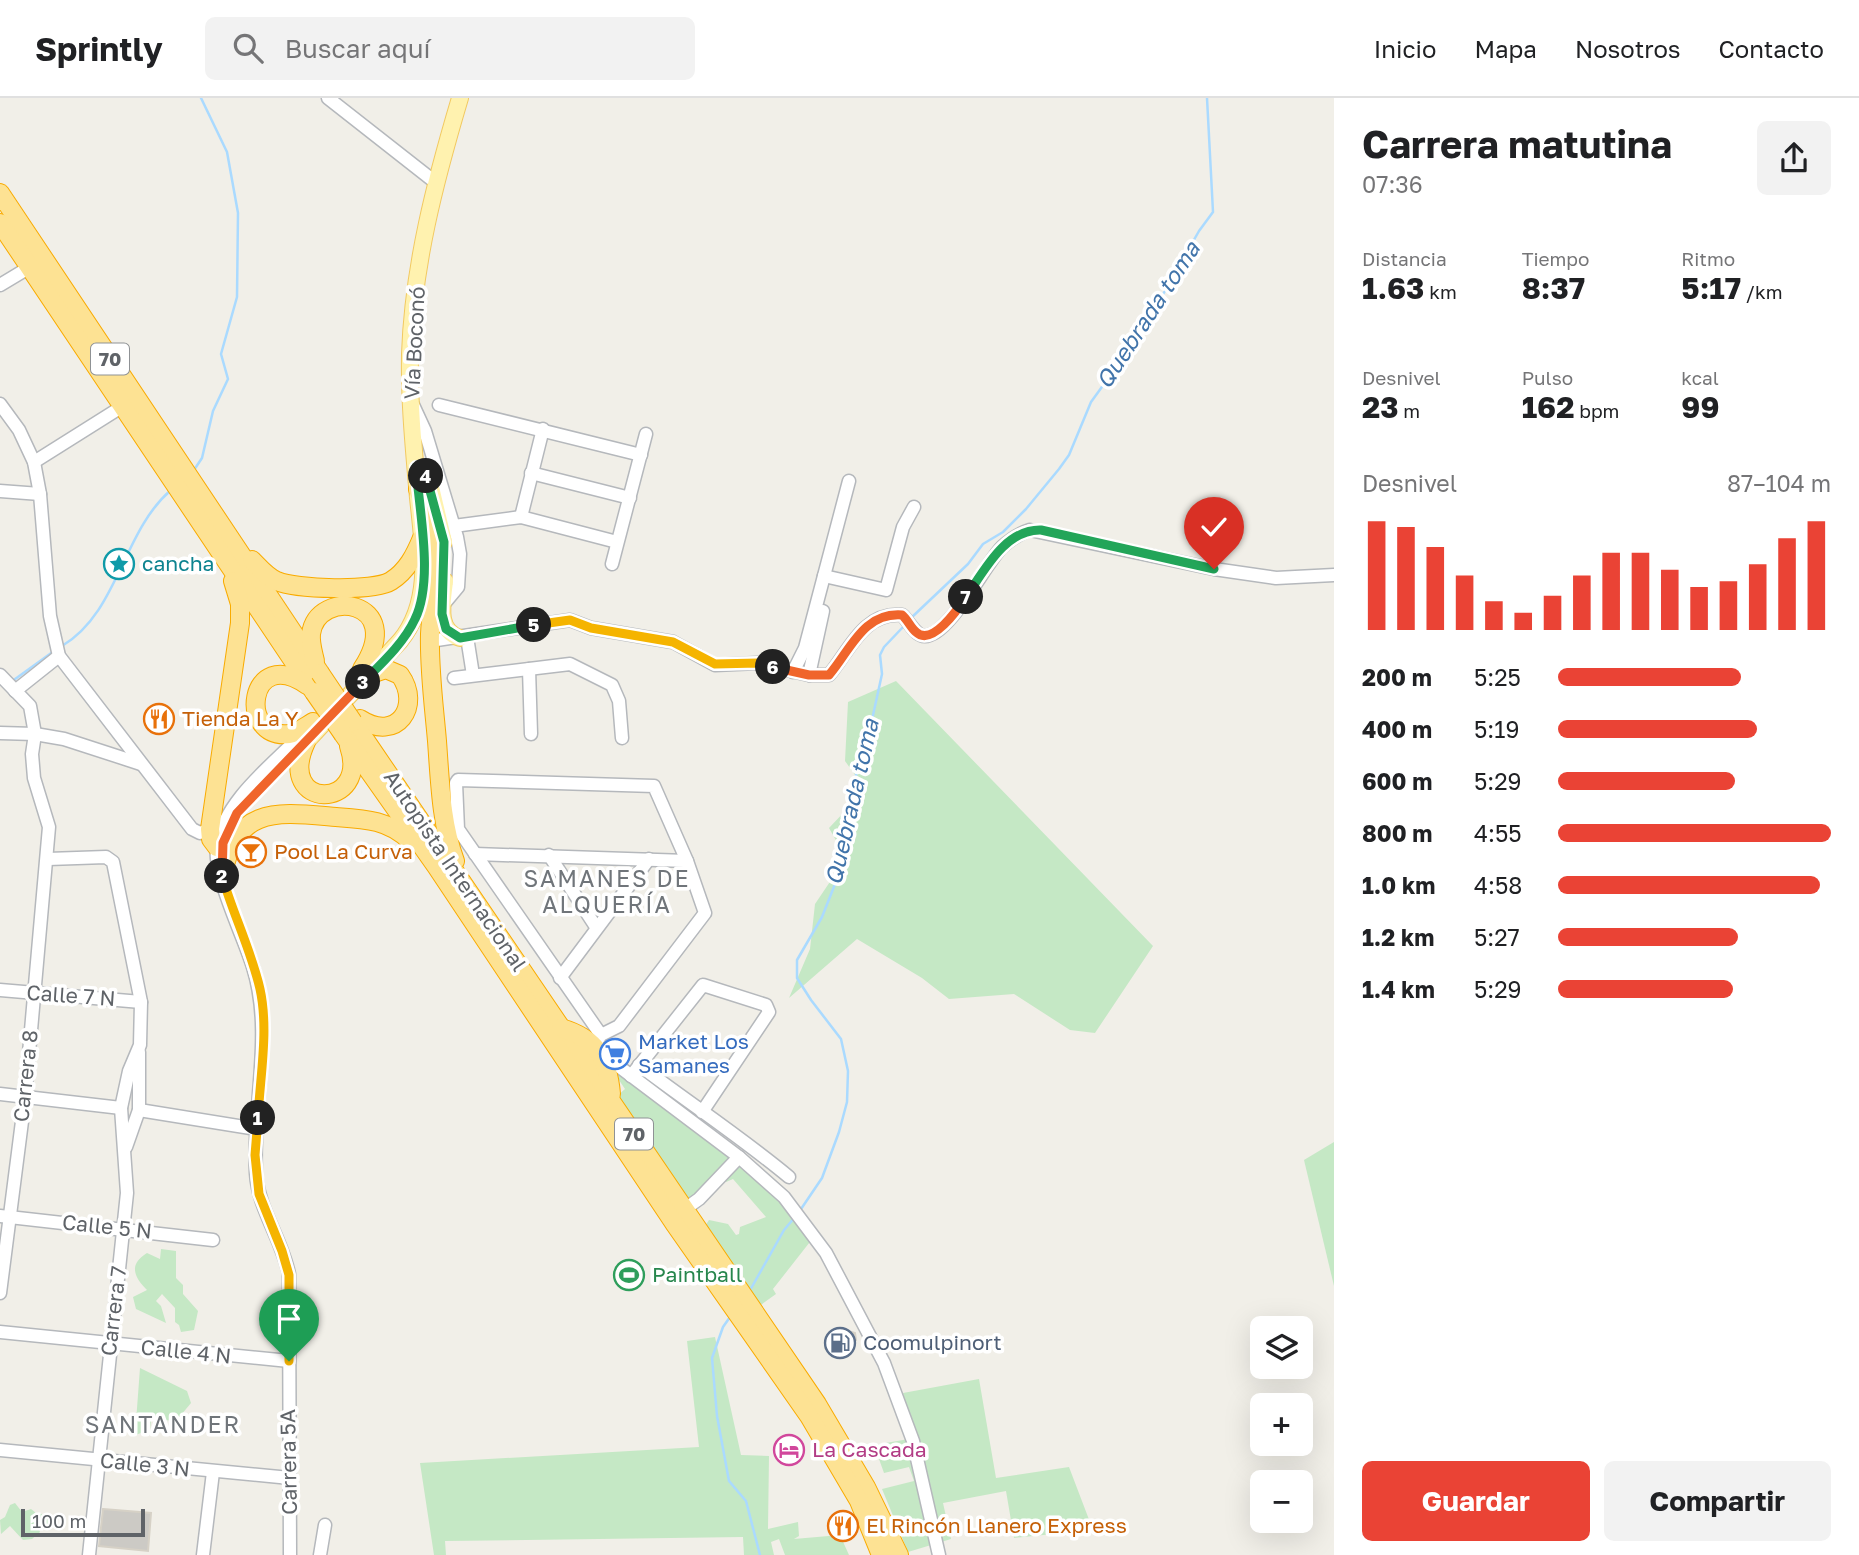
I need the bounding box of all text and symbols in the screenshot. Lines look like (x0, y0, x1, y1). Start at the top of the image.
search box (205, 17, 695, 80)
text: Sprintly (35, 29, 163, 68)
icon: search (229, 29, 267, 67)
text: Buscar aquí (285, 33, 431, 64)
text: Inicio (1374, 34, 1436, 63)
text: Mapa (1474, 34, 1537, 63)
text: Nosotros (1575, 34, 1681, 63)
text: Contacto (1719, 34, 1824, 63)
text: Carrera matutina (1362, 121, 1672, 166)
button: share (1757, 121, 1831, 195)
text: 07:36 (1362, 170, 1423, 198)
water label: Quebrada toma (1089, 235, 1206, 393)
text: Distancia (1362, 247, 1447, 270)
text: Tiempo (1522, 247, 1589, 270)
text: Ritmo (1681, 247, 1735, 270)
text: 1.63 (1362, 270, 1424, 306)
text: 8:37 (1522, 270, 1585, 306)
text: 5:17 (1681, 270, 1741, 306)
text: km (1424, 280, 1457, 303)
text: /km (1741, 280, 1782, 303)
street label: Vía Boconó (398, 286, 430, 400)
road number: 70 (91, 344, 129, 374)
text: Desnivel (1362, 366, 1441, 389)
text: Pulso (1522, 366, 1573, 389)
text: kcal (1681, 366, 1719, 389)
text: 23 (1362, 389, 1399, 425)
text: 162 (1522, 389, 1574, 425)
text: 99 (1681, 389, 1719, 425)
text: m (1399, 399, 1420, 422)
text: bpm (1574, 399, 1619, 422)
pin: 4 (408, 458, 444, 494)
text: 4 (420, 464, 431, 487)
text: Desnivel (1362, 469, 1457, 497)
text: 87–104 m (1727, 469, 1831, 497)
pin (1184, 497, 1244, 569)
icon: check (1195, 508, 1233, 546)
place icon: cancha (102, 547, 136, 581)
place label: cancha (142, 550, 214, 576)
pin: 7 (948, 580, 984, 614)
text: 7 (960, 585, 971, 608)
pin: 5 (516, 608, 552, 642)
text: 5 (528, 613, 539, 636)
pin: 6 (756, 650, 790, 684)
text: 6 (766, 655, 779, 678)
text: 200 m (1362, 663, 1432, 691)
text: 5:25 (1474, 663, 1521, 691)
pin: 3 (346, 664, 380, 700)
text: 3 (357, 670, 368, 693)
restaurant icon: Tienda La Y (142, 702, 176, 736)
place label: Tienda La Y (182, 705, 299, 731)
water label: Quebrada toma (818, 715, 884, 887)
text: 400 m (1362, 715, 1432, 743)
text: 5:19 (1474, 715, 1519, 743)
street label: Autopista Internacional (379, 765, 533, 976)
text: 600 m (1362, 767, 1432, 795)
text: 5:29 (1474, 767, 1522, 795)
text: 800 m (1362, 819, 1433, 847)
text: 4:55 (1474, 819, 1522, 847)
bar icon: Pool La Curva (234, 835, 268, 869)
place label: Pool La Curva (274, 838, 413, 864)
pin: 2 (204, 858, 240, 894)
text: 2 (216, 864, 227, 887)
district label: SAMANES DE ALQUERÍA (523, 864, 691, 918)
text: 1.0 km (1362, 871, 1435, 899)
text: 4:58 (1474, 871, 1522, 899)
text: 1.2 km (1362, 923, 1434, 951)
text: 5:27 (1474, 923, 1520, 951)
text: 1.4 km (1362, 975, 1435, 1003)
text: 5:29 (1474, 975, 1522, 1003)
street label: Calle 7 N (26, 979, 116, 1011)
place label: Market Los Samanes (638, 1028, 749, 1078)
street label: Carrera 8 (7, 1029, 43, 1123)
supermarket icon: Market Los Samanes (598, 1037, 632, 1071)
pin: 1 (240, 1100, 276, 1136)
text: 1 (253, 1106, 262, 1129)
road number: 70 (615, 1118, 653, 1150)
street label: Calle 5 N (61, 1208, 153, 1244)
sports icon: Paintball (612, 1258, 646, 1292)
place label: Paintball (652, 1261, 742, 1287)
street label: Carrera 7 (95, 1264, 131, 1357)
pin (259, 1289, 319, 1361)
icon: arrive (270, 1300, 308, 1338)
map controls (1250, 1316, 1313, 1533)
button: layers (1250, 1316, 1313, 1379)
fuel station icon: Coomulpinort (823, 1326, 857, 1360)
place label: Coomulpinort (863, 1329, 1002, 1355)
street label: Calle 4 N (140, 1333, 233, 1369)
button: + (1250, 1393, 1313, 1456)
street label: Carrera 5A (274, 1409, 302, 1515)
district label: SANTANDER (85, 1410, 241, 1438)
hotel icon: La Cascada (772, 1433, 806, 1467)
place label: La Cascada (812, 1436, 927, 1462)
street label: Calle 3 N (99, 1446, 191, 1482)
button: Guardar (1362, 1461, 1590, 1541)
button: Compartir (1604, 1461, 1831, 1541)
button: − (1250, 1470, 1313, 1533)
scale bar (21, 1506, 145, 1538)
text: 100 m (32, 1509, 86, 1532)
restaurant icon: El Rincón Llanero Express (826, 1509, 860, 1543)
place label: El Rincón Llanero Express (866, 1512, 1127, 1538)

